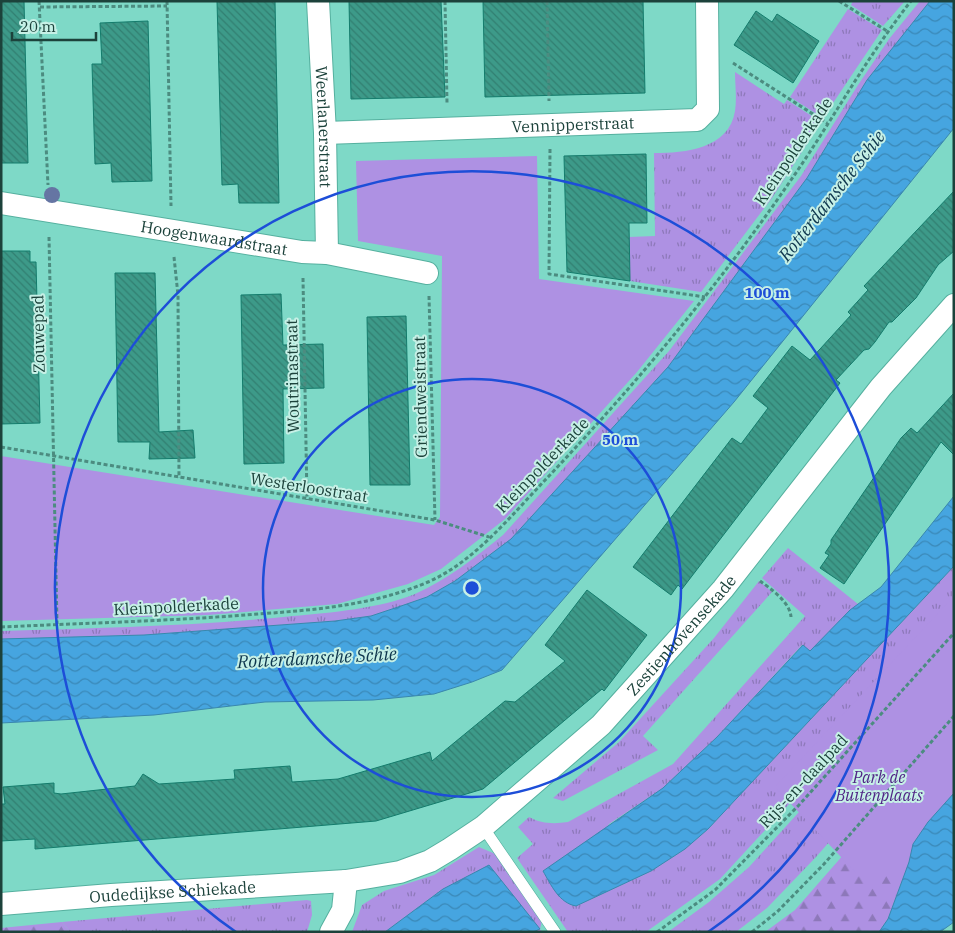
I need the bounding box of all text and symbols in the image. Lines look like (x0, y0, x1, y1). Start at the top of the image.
scale bar (12, 10, 96, 42)
text: 20 m (20, 17, 56, 36)
street label: Weerlanerstraat (311, 65, 336, 188)
street label: Kleinpolderkade (750, 93, 836, 209)
street label: Vennipperstraat (511, 112, 635, 136)
water label: Rotterdamsche Schie (773, 126, 890, 266)
street label: Hoogenwaardstraat (139, 216, 289, 260)
text: 100 m (744, 283, 790, 302)
street label: Zouwepad (27, 294, 49, 373)
street label: Woutrinastraat (281, 319, 303, 433)
street label: Griendweistraat (409, 336, 431, 458)
street label: Kleinpolderkade (491, 413, 593, 517)
text: 50 m (602, 430, 638, 449)
street label: Westerloostraat (249, 468, 370, 506)
street label: Zestienhovensekade (622, 571, 740, 700)
centre of rings (463, 579, 481, 597)
street label: Kleinpolderkade (113, 593, 239, 619)
water label: Rotterdamsche Schie (236, 642, 397, 673)
street label: Rijs-en-daalpad (755, 730, 852, 832)
park label: Park de Buitenplaats (834, 767, 923, 805)
street label: Oudedijkse Schiekade (89, 876, 256, 907)

